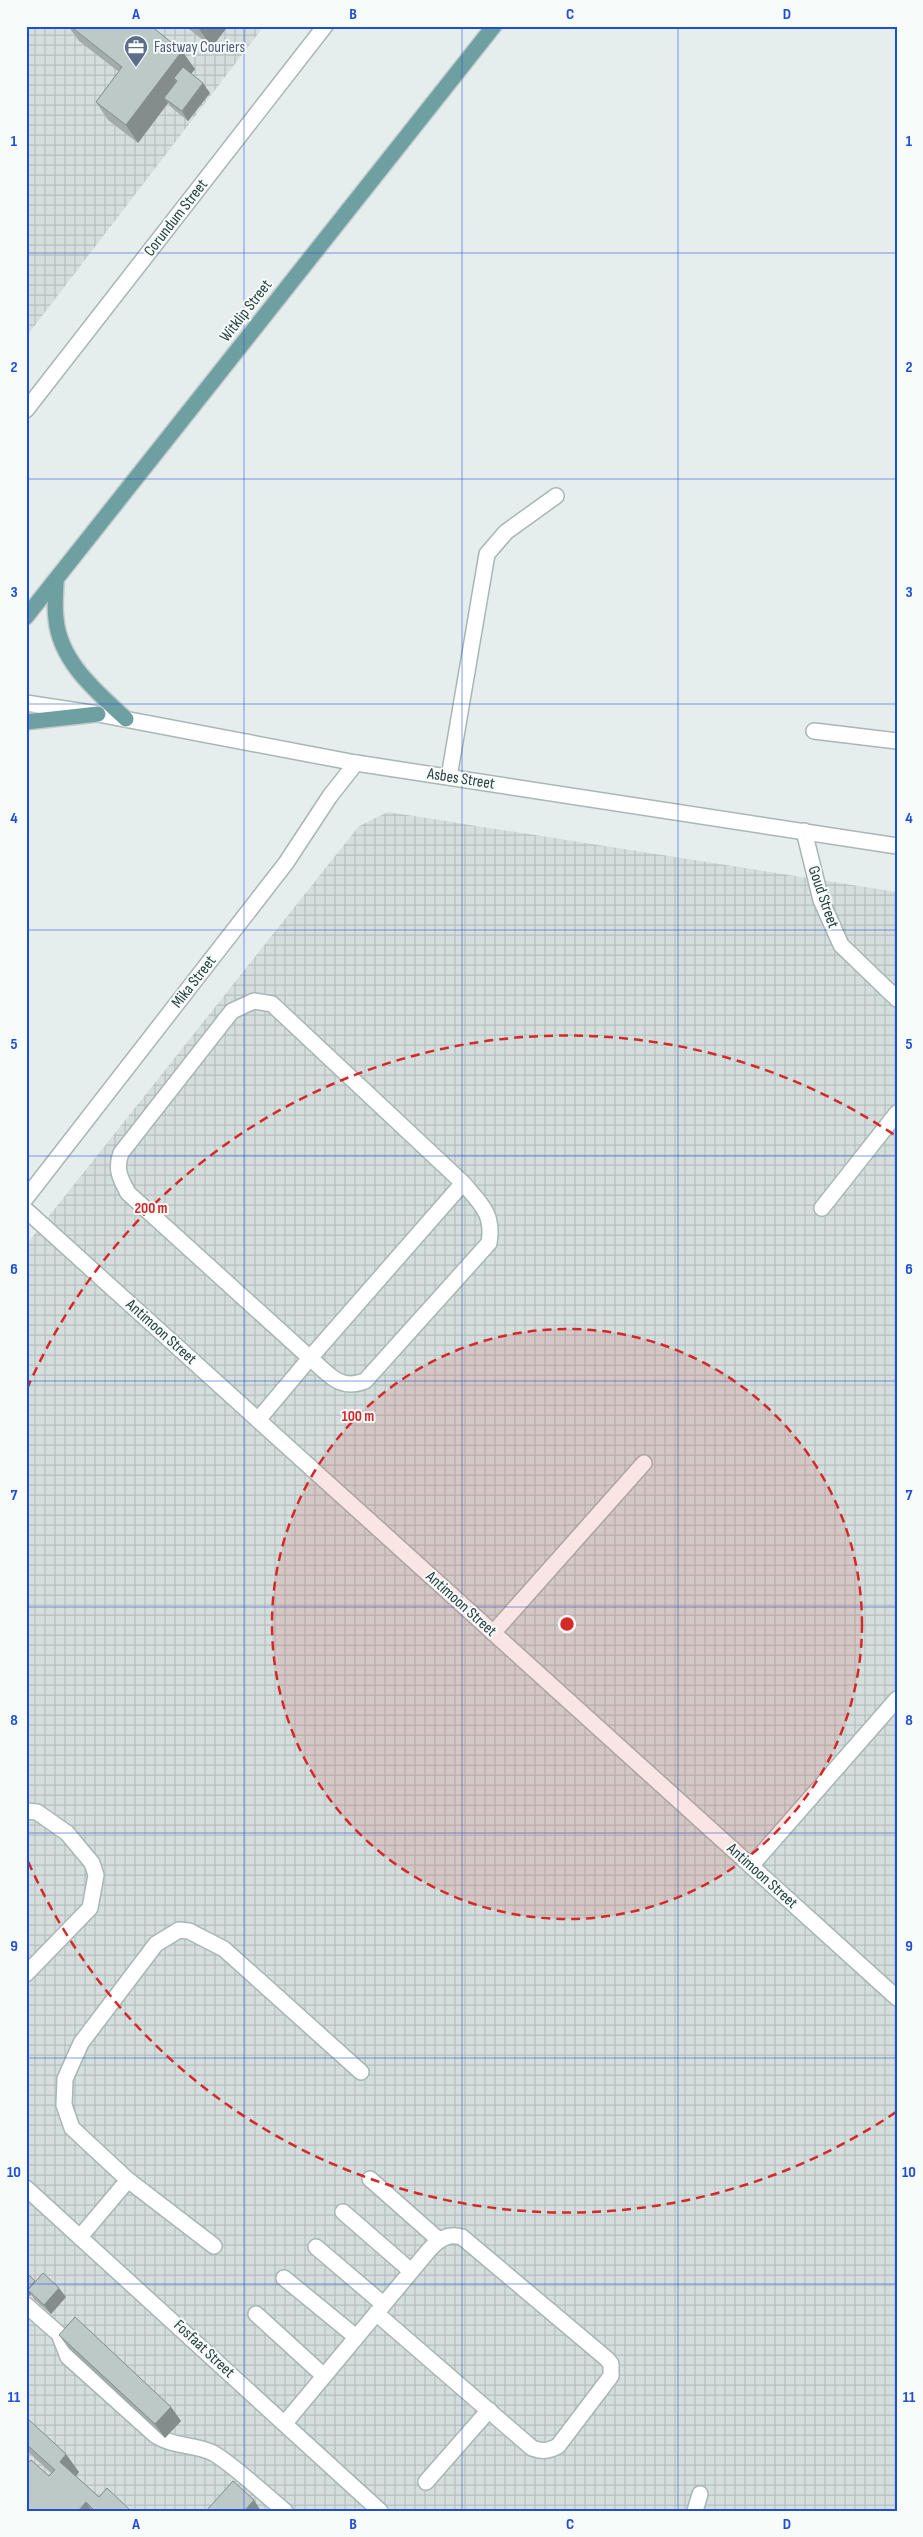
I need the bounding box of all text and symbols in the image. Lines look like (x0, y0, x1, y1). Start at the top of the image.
text: A (131, 5, 140, 24)
text: B (349, 5, 357, 24)
text: C (566, 5, 574, 24)
text: D (783, 5, 791, 24)
office icon: Fastway Couriers (123, 34, 149, 68)
place label: Fastway Couriers (154, 38, 245, 57)
text: 1 (11, 132, 18, 151)
text: 1 (906, 132, 913, 151)
street label: Corundum Street (140, 176, 212, 260)
street label: Witklip Street (216, 276, 276, 346)
text: 2 (10, 358, 18, 377)
text: 2 (905, 358, 913, 377)
text: 3 (10, 583, 18, 602)
text: 3 (905, 583, 913, 602)
street label: Asbes Street (425, 764, 496, 794)
text: 4 (10, 809, 18, 828)
text: 4 (905, 809, 913, 828)
street label: Goud Street (804, 863, 842, 931)
street label: Mika Street (168, 952, 220, 1012)
text: 5 (10, 1035, 18, 1054)
text: 5 (905, 1035, 913, 1054)
text: 200 m (134, 1199, 168, 1218)
text: 6 (10, 1260, 18, 1279)
text: 6 (905, 1260, 913, 1279)
street label: Antimoon Street (121, 1295, 200, 1369)
text: 100 m (342, 1407, 374, 1426)
text: 7 (11, 1486, 18, 1505)
text: 7 (906, 1486, 913, 1505)
street label: Antimoon Street (421, 1567, 500, 1641)
centre of rings (558, 1615, 576, 1633)
text: 8 (10, 1711, 18, 1730)
text: 8 (905, 1711, 913, 1730)
street label: Antimoon Street (722, 1839, 801, 1913)
text: 9 (10, 1937, 18, 1956)
text: 9 (905, 1937, 913, 1956)
text: 10 (7, 2163, 21, 2182)
text: 10 (902, 2163, 916, 2182)
street label: Fosfaat Street (170, 2316, 238, 2382)
text: 11 (8, 2388, 21, 2407)
text: 11 (903, 2388, 916, 2407)
text: A (131, 2515, 140, 2534)
text: B (349, 2515, 357, 2534)
text: C (566, 2515, 574, 2534)
text: D (783, 2515, 791, 2534)

